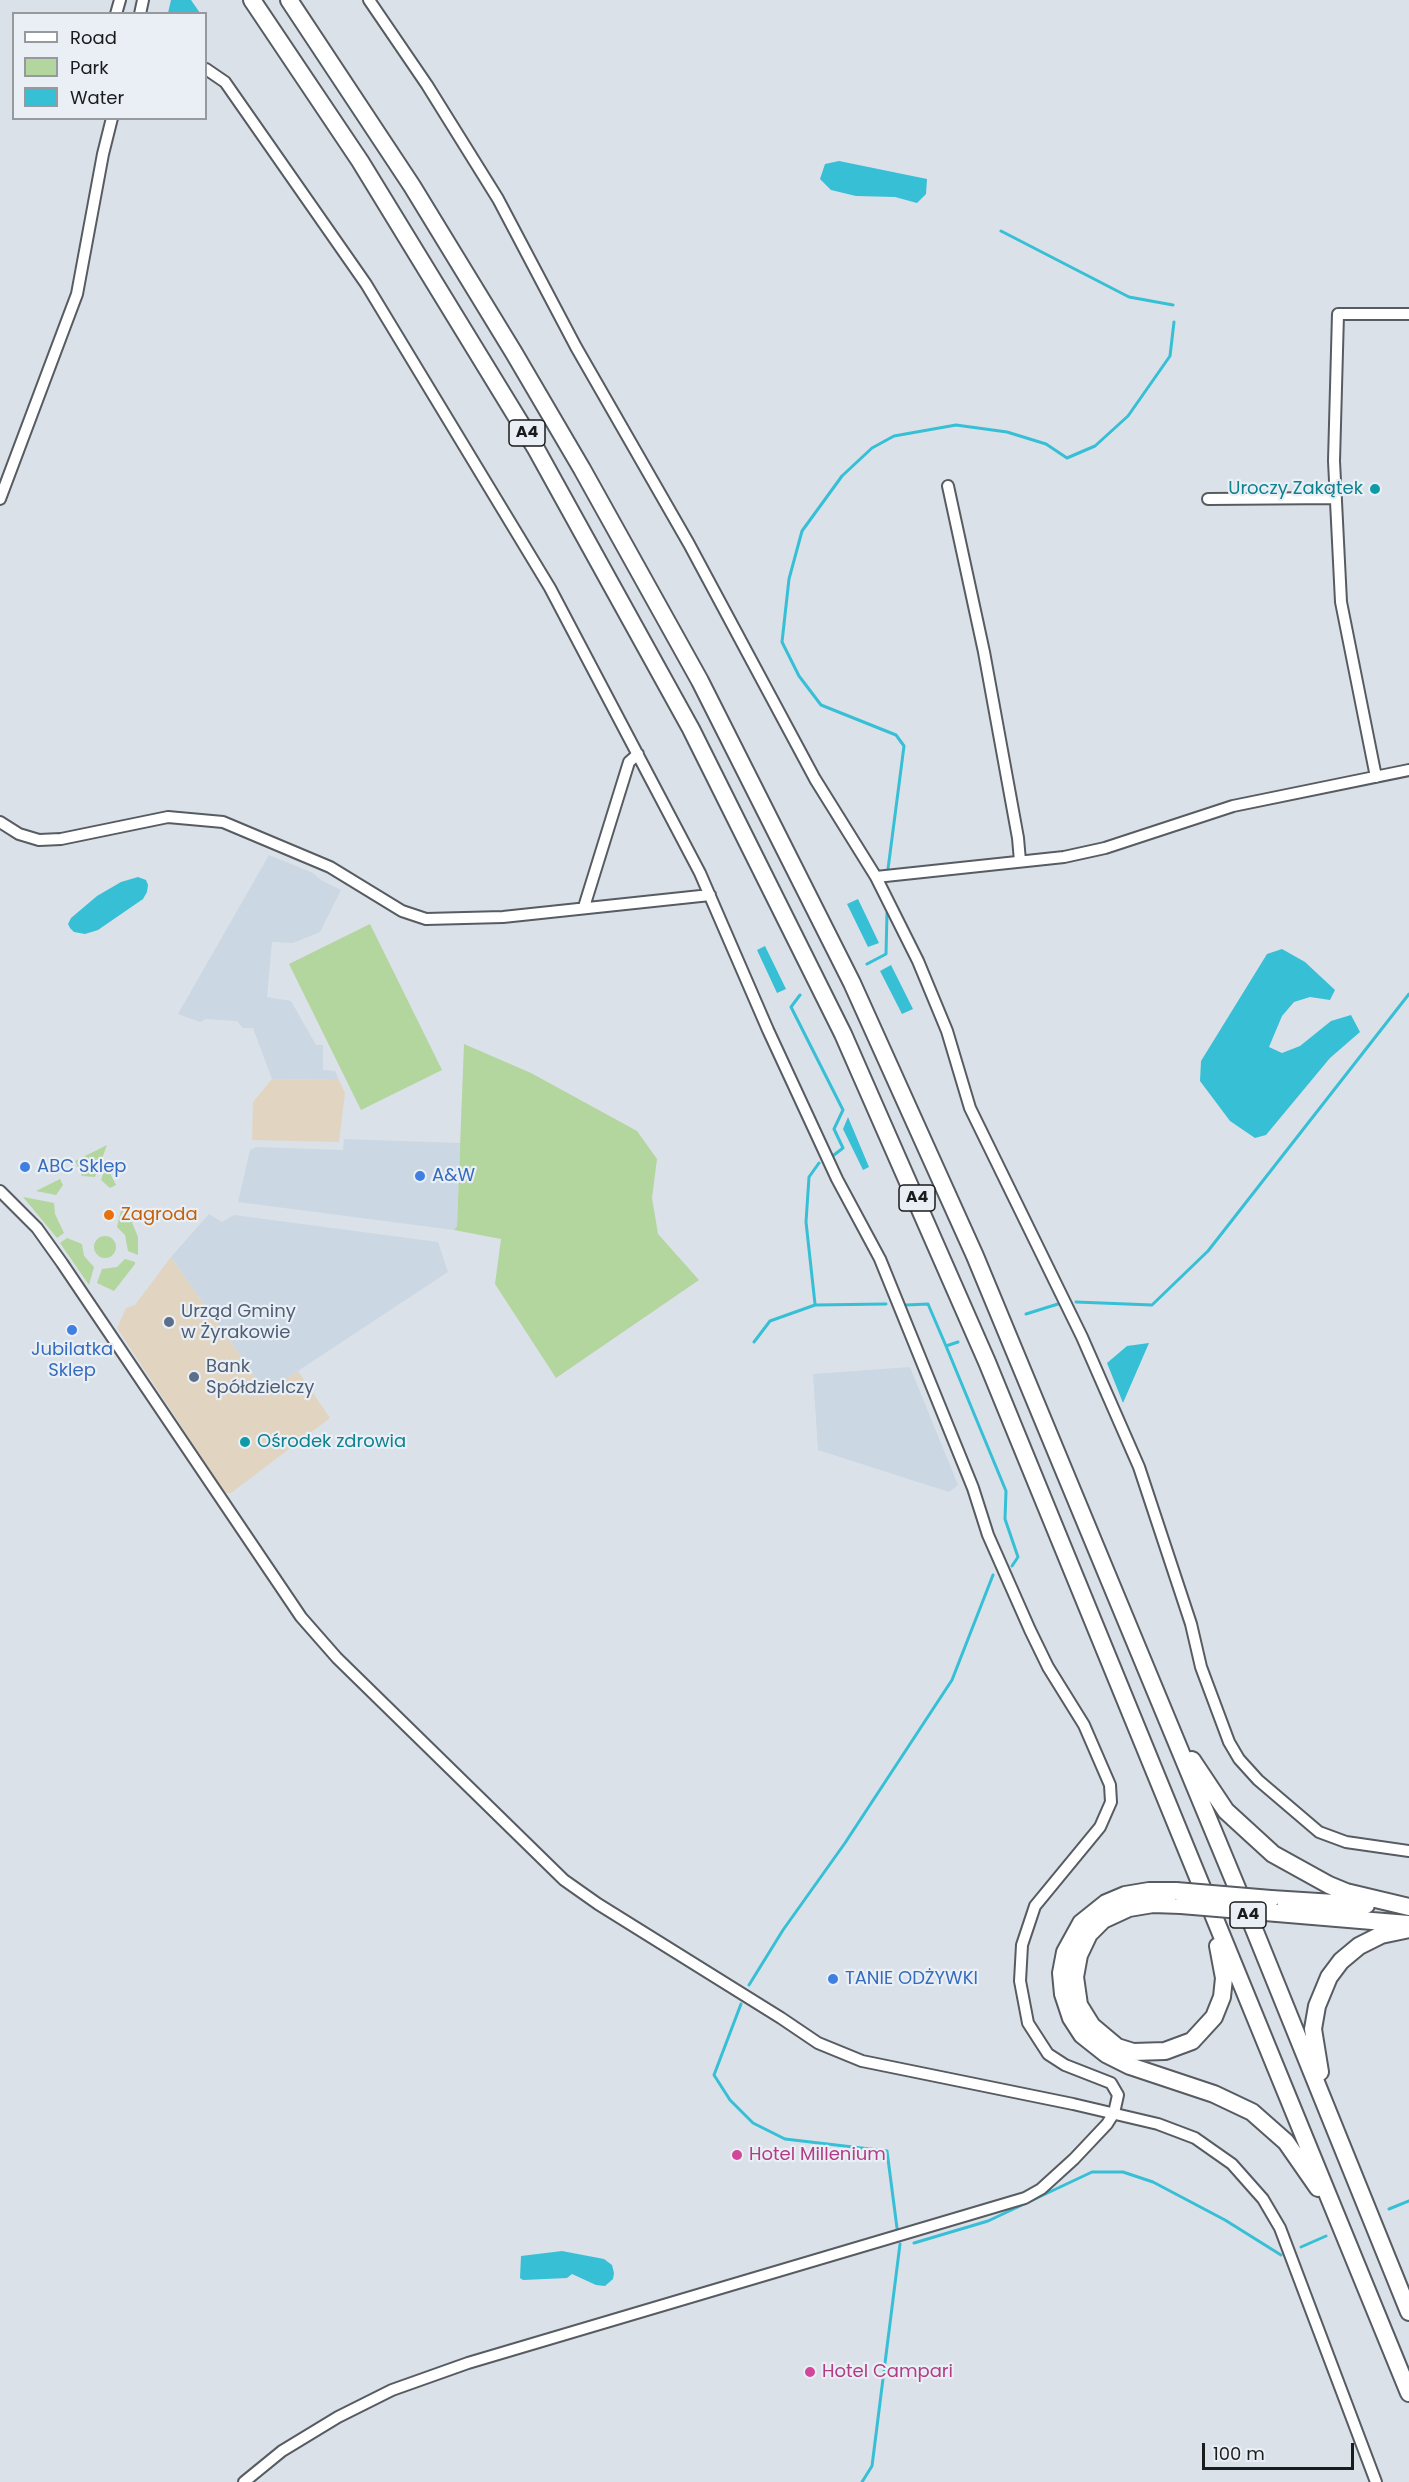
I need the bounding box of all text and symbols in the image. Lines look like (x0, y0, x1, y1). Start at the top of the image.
legend (12, 12, 207, 120)
text: Road (70, 25, 117, 50)
text: Park (70, 55, 109, 80)
text: Water (70, 85, 124, 110)
road number: A4 (509, 420, 545, 446)
place label: Uroczy Zakątek (1228, 478, 1363, 500)
marker: Uroczy Zakątek (1368, 482, 1382, 496)
place label: ABC Sklep (37, 1156, 126, 1178)
marker: ABC Sklep (18, 1160, 32, 1174)
place label: A&W (432, 1165, 475, 1187)
marker: A&W (413, 1169, 427, 1183)
road number: A4 (899, 1185, 935, 1211)
place label: Zagroda (121, 1204, 198, 1226)
marker: Zagroda (102, 1208, 116, 1222)
place label: Urząd Gminy w Żyrakowie (181, 1301, 296, 1344)
marker: Urząd Gminy w Żyrakowie (162, 1315, 176, 1329)
marker: Jubilatka Sklep (65, 1323, 79, 1337)
place label: Jubilatka Sklep (31, 1339, 113, 1382)
place label: Bank Spółdzielczy (206, 1356, 314, 1398)
marker: Bank Spółdzielczy (187, 1370, 201, 1384)
place label: Ośrodek zdrowia (257, 1431, 406, 1453)
marker: Ośrodek zdrowia (238, 1435, 252, 1449)
road number: A4 (1230, 1902, 1266, 1928)
place label: TANIE ODŻYWKI (845, 1968, 978, 1990)
marker: TANIE ODŻYWKI (826, 1972, 840, 1986)
place label: Hotel Millenium (749, 2144, 886, 2166)
marker: Hotel Millenium (730, 2148, 744, 2162)
place label: Hotel Campari (822, 2361, 953, 2383)
marker: Hotel Campari (803, 2365, 817, 2379)
scale bar (1205, 2431, 1356, 2469)
text: 100 m (1213, 2441, 1265, 2466)

